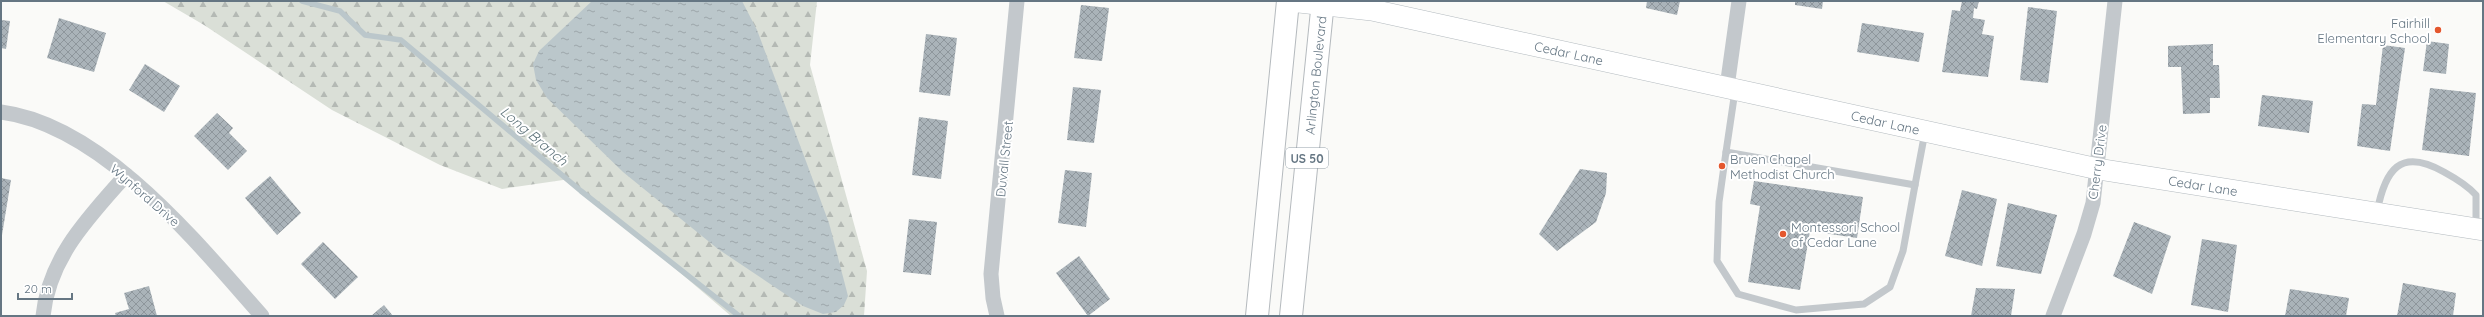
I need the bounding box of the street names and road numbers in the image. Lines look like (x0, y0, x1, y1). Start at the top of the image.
street label: Arlington Boulevard (1301, 15, 1329, 135)
street label: Cedar Lane (1533, 38, 1605, 68)
street label: Cedar Lane (1849, 107, 1921, 138)
street label: Duvall Street (992, 120, 1016, 198)
street label: Cherry Drive (2084, 124, 2110, 200)
road number: US 50 (1286, 148, 1328, 168)
street label: Wynford Drive (107, 160, 183, 230)
street label: Cedar Lane (2167, 172, 2239, 199)

